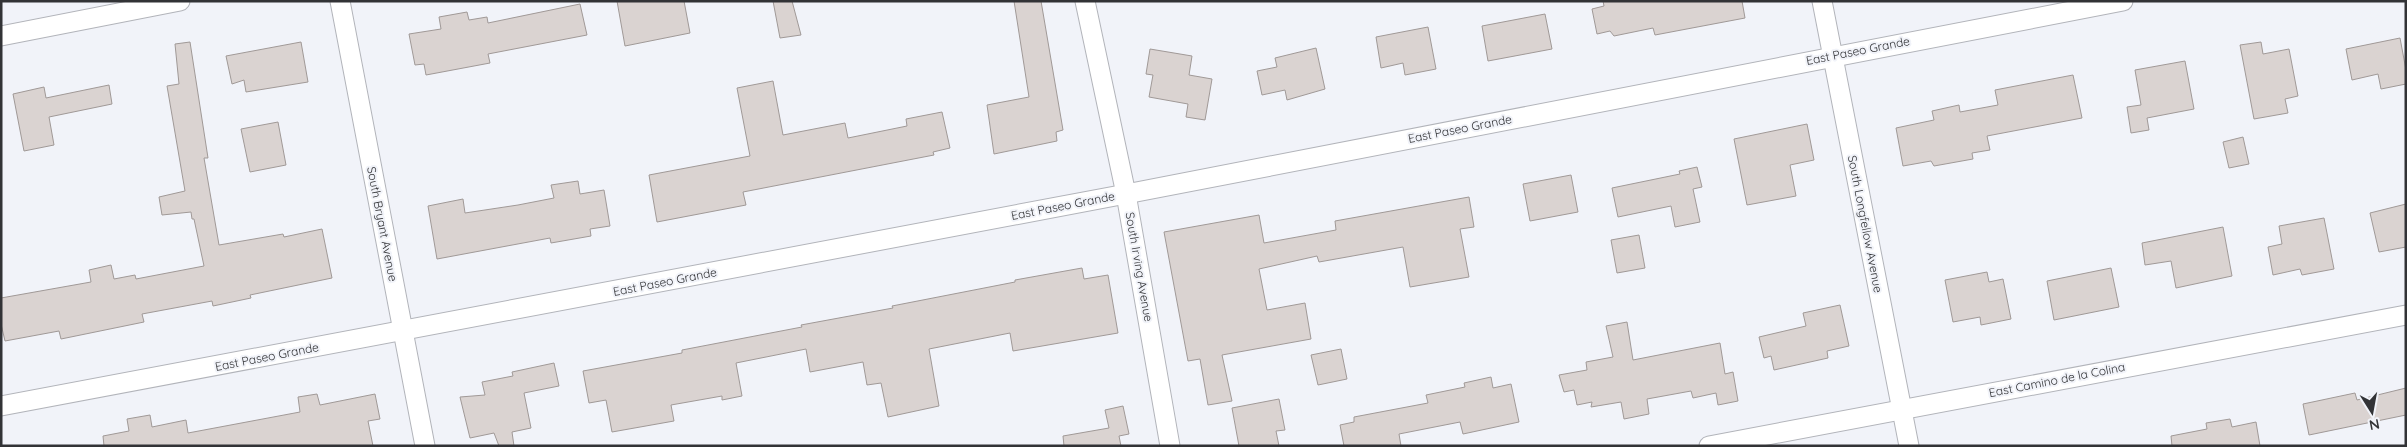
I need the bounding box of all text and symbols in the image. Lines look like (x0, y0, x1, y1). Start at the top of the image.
street label: East Paseo Grande (1805, 33, 1911, 68)
street label: East Paseo Grande (1407, 111, 1513, 146)
street label: South Longfellow Avenue (1845, 154, 1886, 294)
street label: South Bryant Avenue (364, 165, 401, 283)
street label: East Paseo Grande (1010, 188, 1116, 223)
street label: South Irving Avenue (1122, 211, 1157, 323)
street label: East Paseo Grande (612, 264, 718, 299)
street label: East Paseo Grande (214, 339, 320, 374)
street label: East Camino de la Colina (1988, 359, 2126, 400)
north arrow (2347, 387, 2397, 437)
text: N (2368, 415, 2381, 435)

